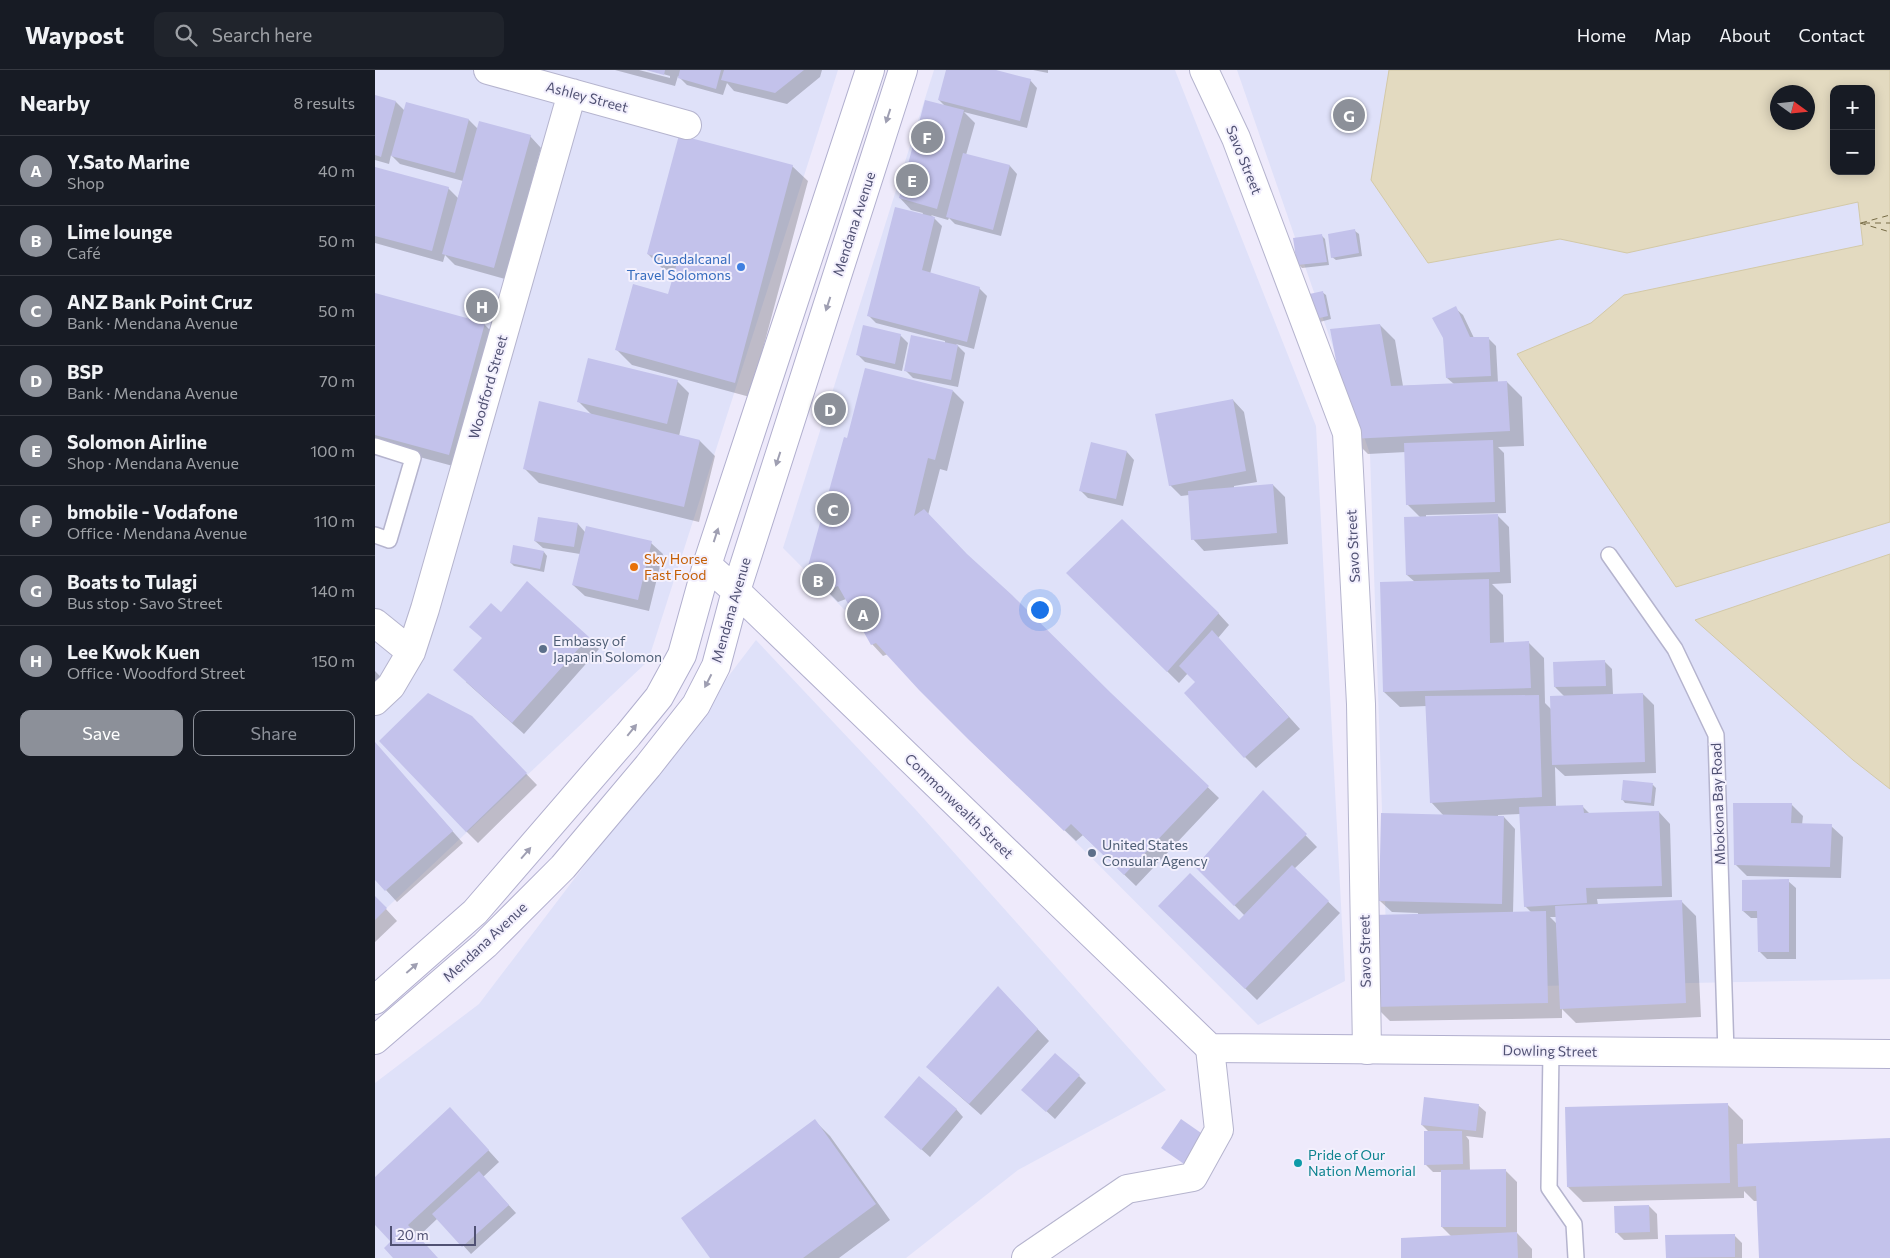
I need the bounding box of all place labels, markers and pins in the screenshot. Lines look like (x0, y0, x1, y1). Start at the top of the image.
pin: G (1333, 96, 1365, 134)
pin: F (911, 118, 943, 156)
pin: E (896, 161, 928, 199)
place label: Guadalcanal Travel Solomons (627, 250, 731, 283)
marker: Guadalcanal Travel Solomons (735, 261, 747, 273)
pin: H (466, 287, 498, 325)
pin: D (814, 390, 846, 428)
pin: C (817, 490, 849, 528)
place label: Sky Horse Fast Food (644, 550, 708, 583)
marker: Sky Horse Fast Food (628, 561, 640, 573)
pin: B (802, 561, 834, 599)
pin: A (847, 595, 879, 633)
place label: Embassy of Japan in Solomon (553, 632, 662, 665)
marker: Embassy of Japan in Solomon (537, 643, 549, 655)
place label: United States Consular Agency (1102, 836, 1208, 869)
marker: United States Consular Agency (1086, 847, 1098, 859)
place label: Pride of Our Nation Memorial (1308, 1146, 1416, 1179)
marker: Pride of Our Nation Memorial (1292, 1157, 1304, 1169)

